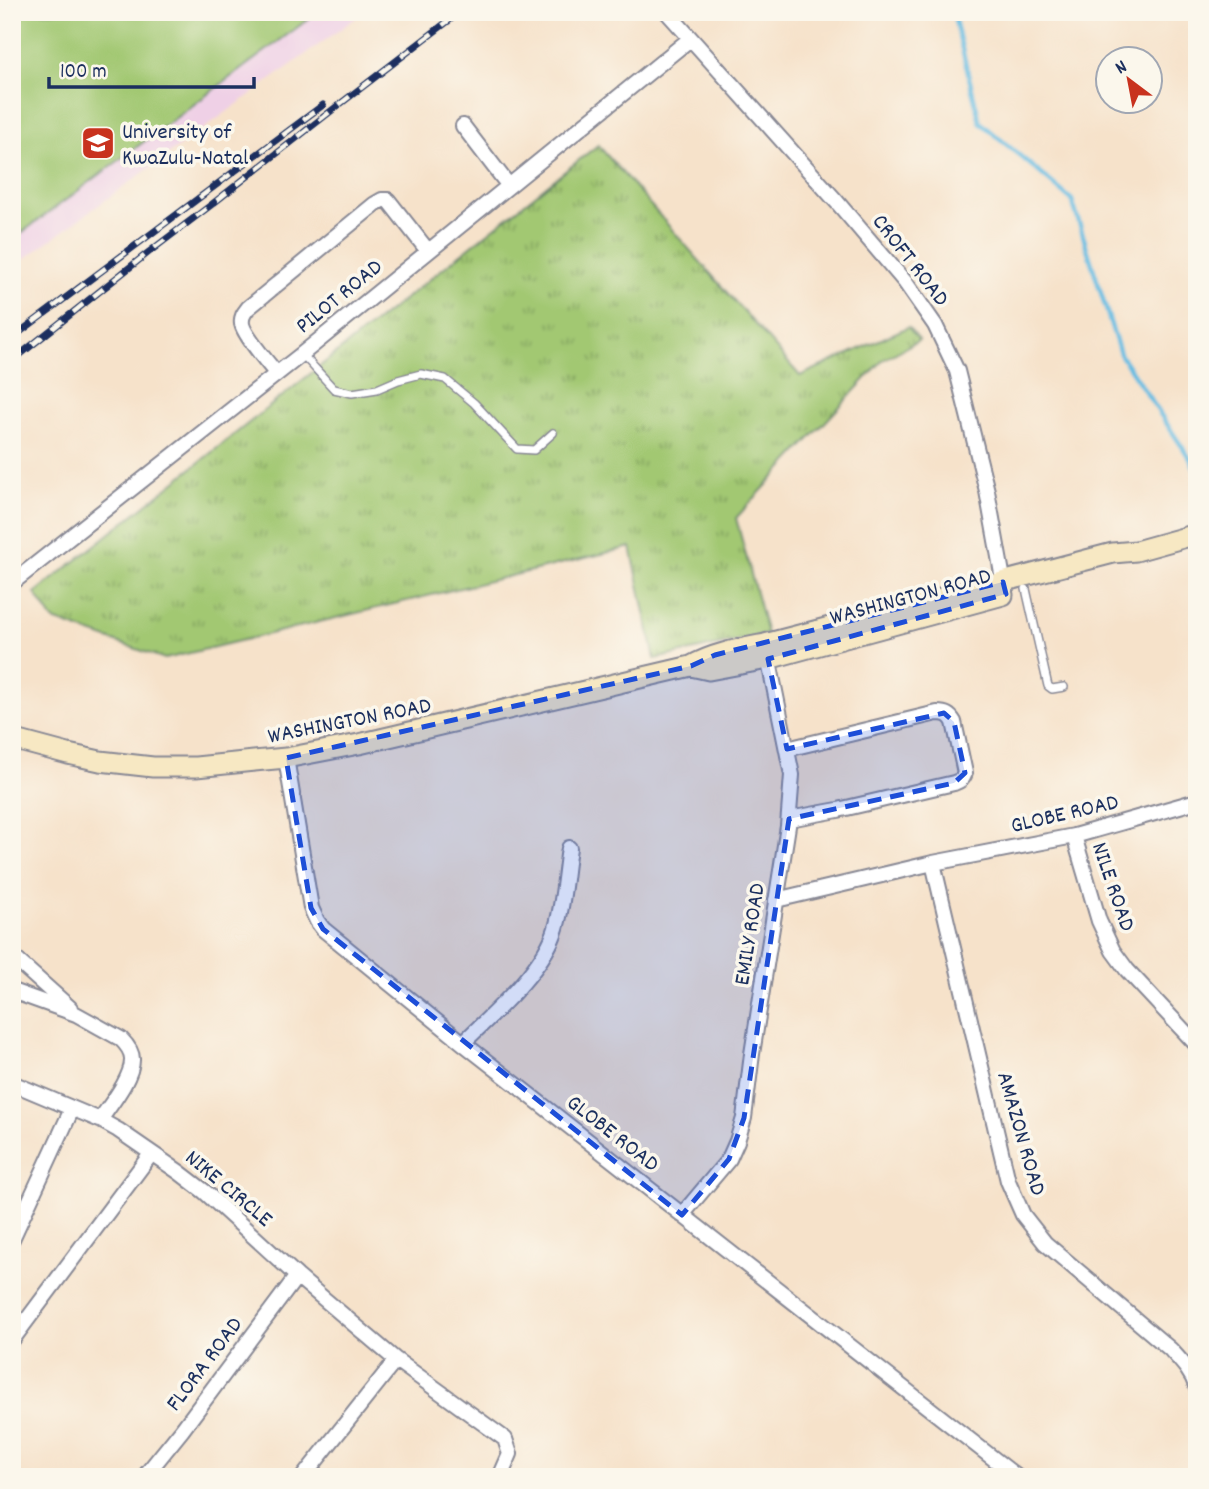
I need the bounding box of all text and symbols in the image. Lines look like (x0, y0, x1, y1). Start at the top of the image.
scale bar (49, 46, 254, 90)
north arrow (1094, 46, 1164, 116)
text: N (1111, 55, 1133, 82)
text: 100 m (60, 58, 107, 88)
place label: University of KwaZulu-Natal (122, 117, 249, 176)
school or university icon: University of KwaZulu-Natal (79, 124, 117, 162)
street label: CROFT ROAD (863, 208, 956, 314)
street label: PILOT ROAD (290, 252, 391, 343)
street label: WASHINGTON ROAD (827, 561, 995, 636)
street label: WASHINGTON ROAD (265, 690, 434, 754)
street label: GLOBE ROAD (1008, 787, 1122, 844)
street label: NILE ROAD (1081, 838, 1142, 936)
street label: EMILY ROAD (727, 881, 776, 988)
street label: AMAZON ROAD (986, 1068, 1053, 1200)
street label: GLOBE ROAD (558, 1088, 665, 1182)
street label: NIKE CIRCLE (177, 1143, 279, 1237)
street label: FLORA ROAD (159, 1311, 252, 1419)

